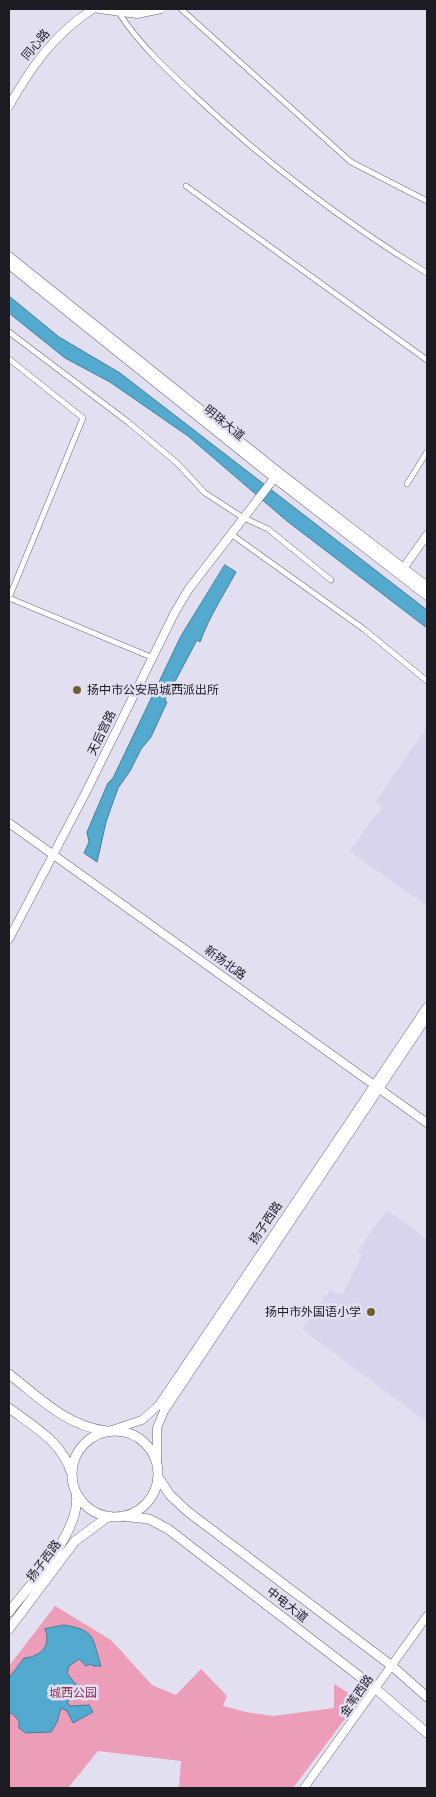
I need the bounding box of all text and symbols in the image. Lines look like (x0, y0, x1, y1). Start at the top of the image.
street label: 同心路 (19, 27, 53, 63)
street label: 明珠大道 (201, 402, 247, 444)
place label: 扬中市公安局城西派出所 (87, 683, 219, 697)
marker: 扬中市公安局城西派出所 (71, 684, 83, 696)
street label: 天后宫路 (85, 708, 119, 758)
street label: 新扬北路 (201, 943, 249, 983)
street label: 扬子西路 (247, 1199, 285, 1247)
place label: 扬中市外国语小学 (265, 1305, 361, 1319)
marker: 扬中市外国语小学 (365, 1306, 377, 1318)
street label: 扬子西路 (24, 1537, 64, 1585)
street label: 中电大道 (264, 1585, 310, 1625)
street label: 金苇西路 (337, 1672, 377, 1720)
park label: 城西公园 (49, 1686, 97, 1700)

